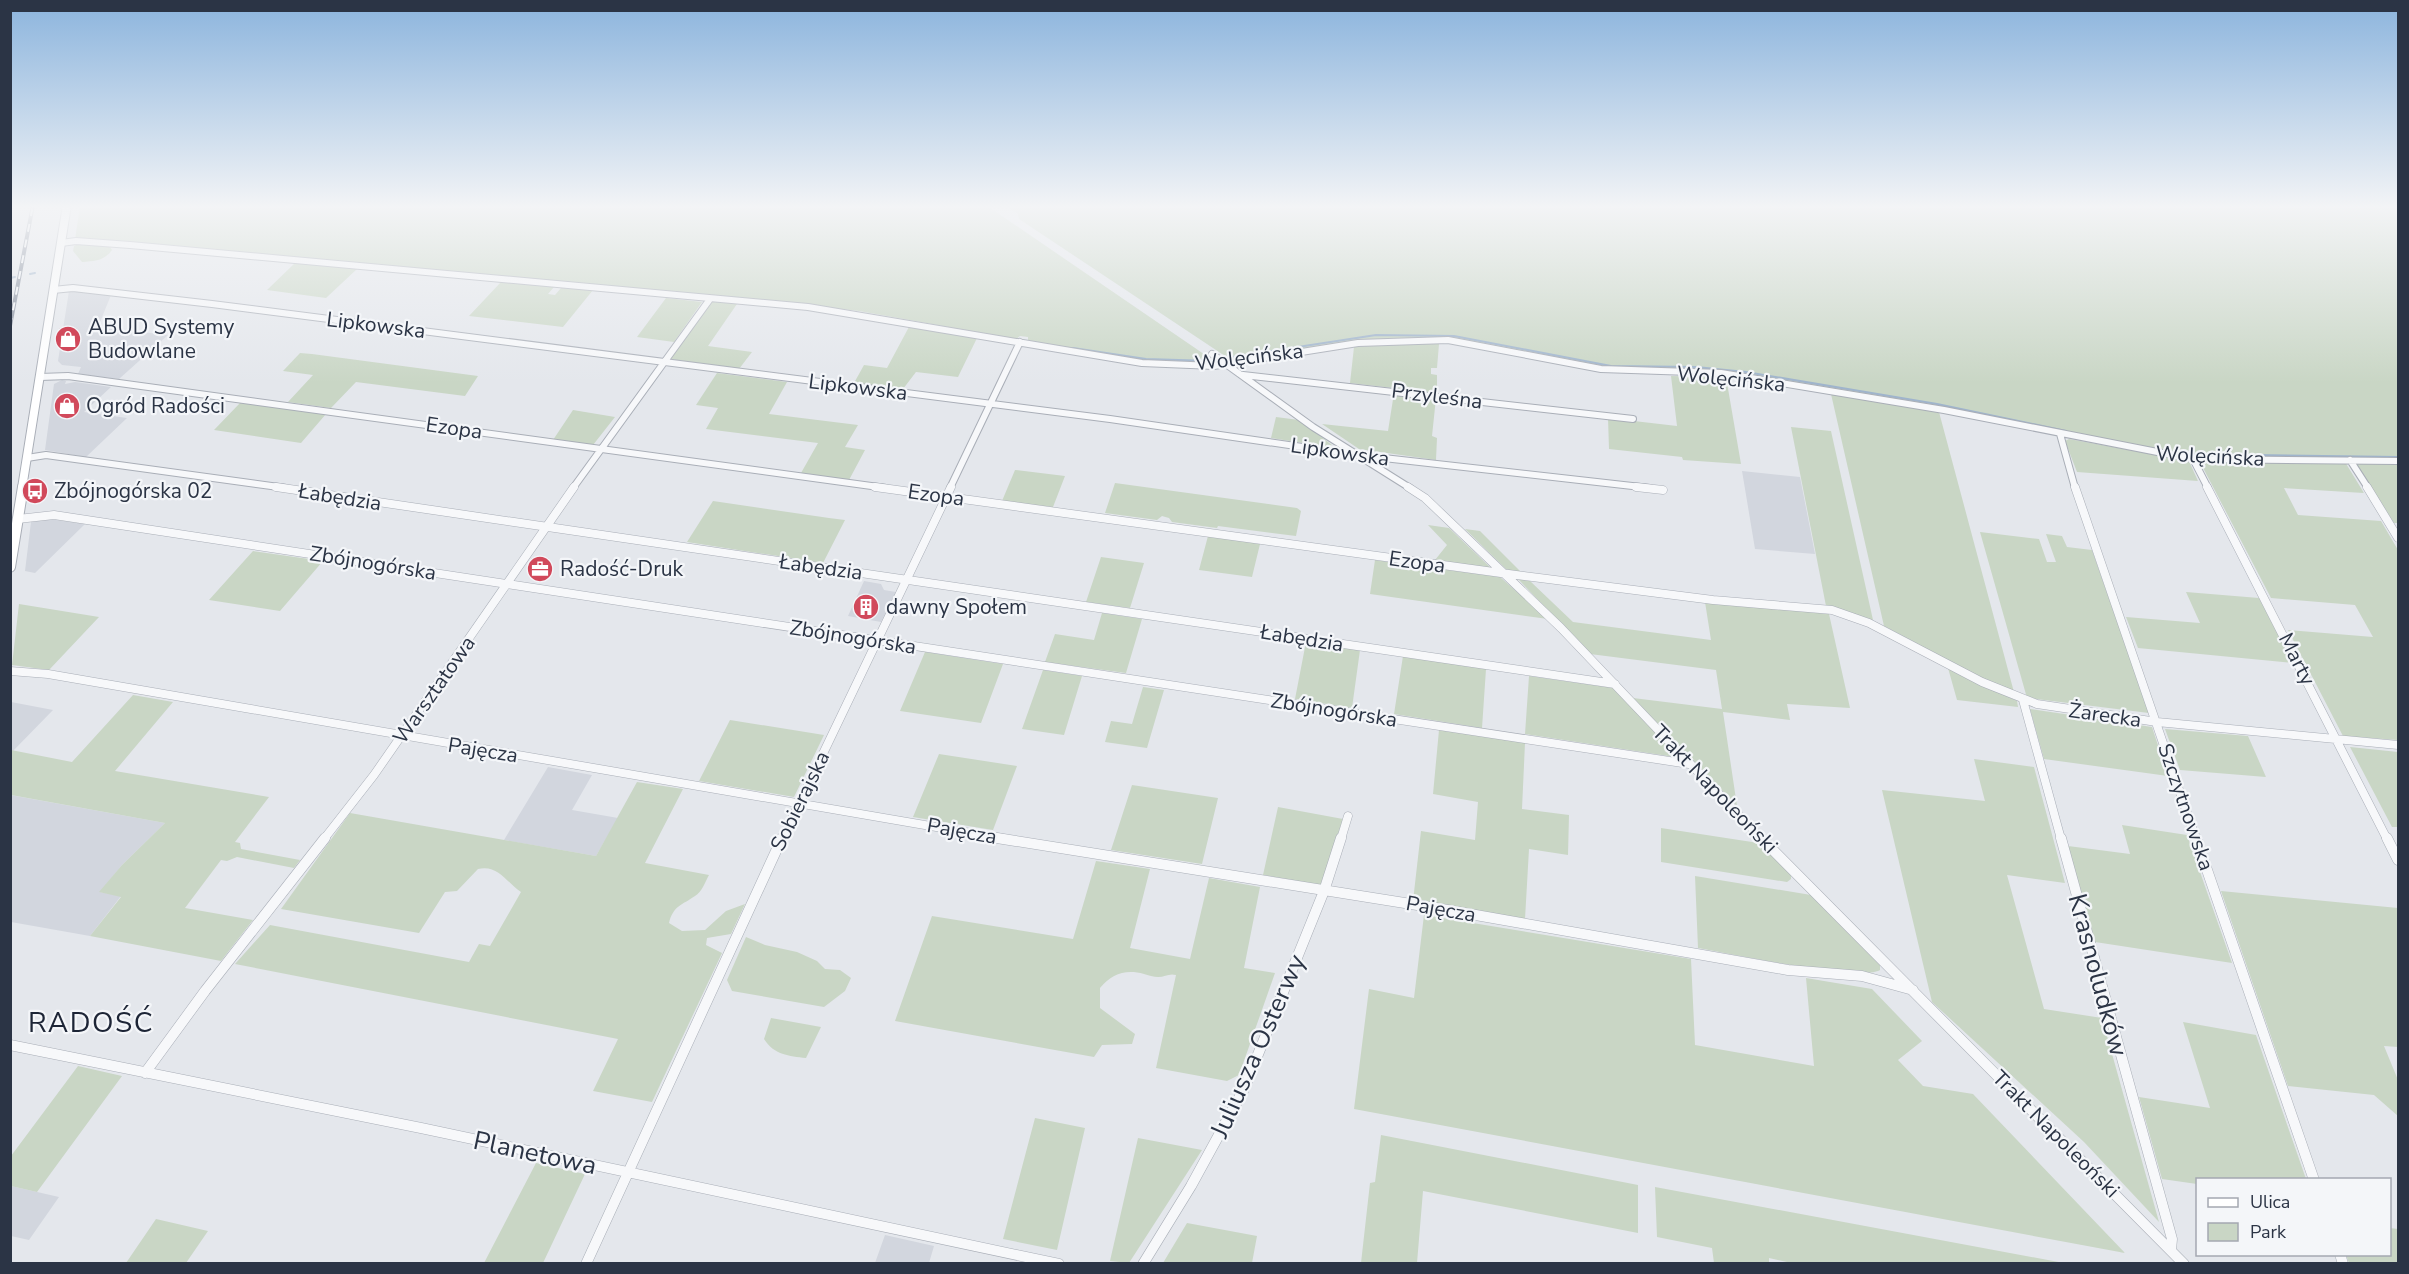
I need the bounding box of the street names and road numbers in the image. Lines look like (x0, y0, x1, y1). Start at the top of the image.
street label: Lipkowska (325, 305, 427, 345)
street label: Wolęcińska (1193, 336, 1305, 378)
street label: Wolęcińska (1675, 359, 1787, 399)
street label: Lipkowska (807, 367, 909, 407)
street label: Przyleśna (1390, 377, 1484, 415)
street label: Ezopa (424, 410, 484, 446)
street label: Lipkowska (1289, 431, 1391, 473)
street label: Wolęcińska (2155, 439, 2265, 473)
street label: Łabędzia (295, 476, 384, 517)
street label: Ezopa (906, 477, 966, 513)
street label: Zbójnogórska (308, 539, 438, 587)
street label: Ezopa (1387, 544, 1447, 580)
street label: Łabędzia (777, 547, 865, 587)
street label: Zbójnogórska (788, 613, 918, 661)
street label: Łabędzia (1257, 617, 1346, 658)
street label: Marty (2272, 628, 2322, 690)
street label: Warsztatowa (386, 630, 482, 750)
street label: Zbójnogórska (1269, 686, 1399, 734)
street label: Żarecka (2067, 696, 2143, 734)
street label: Trakt Napoleoński (1646, 718, 1784, 860)
street label: Pajęcza (446, 731, 520, 769)
street label: Szczytnowska (2151, 740, 2221, 874)
street label: Sobierajska (764, 746, 836, 856)
street label: Pajęcza (925, 811, 999, 851)
street label: Pajęcza (1404, 889, 1478, 929)
street label: Krasnoludków (2059, 890, 2137, 1060)
street label: Juliusza Osterwy (1202, 948, 1314, 1144)
street label: Trakt Napoleoński (1986, 1064, 2126, 1204)
street label: Planetowa (470, 1123, 600, 1183)

